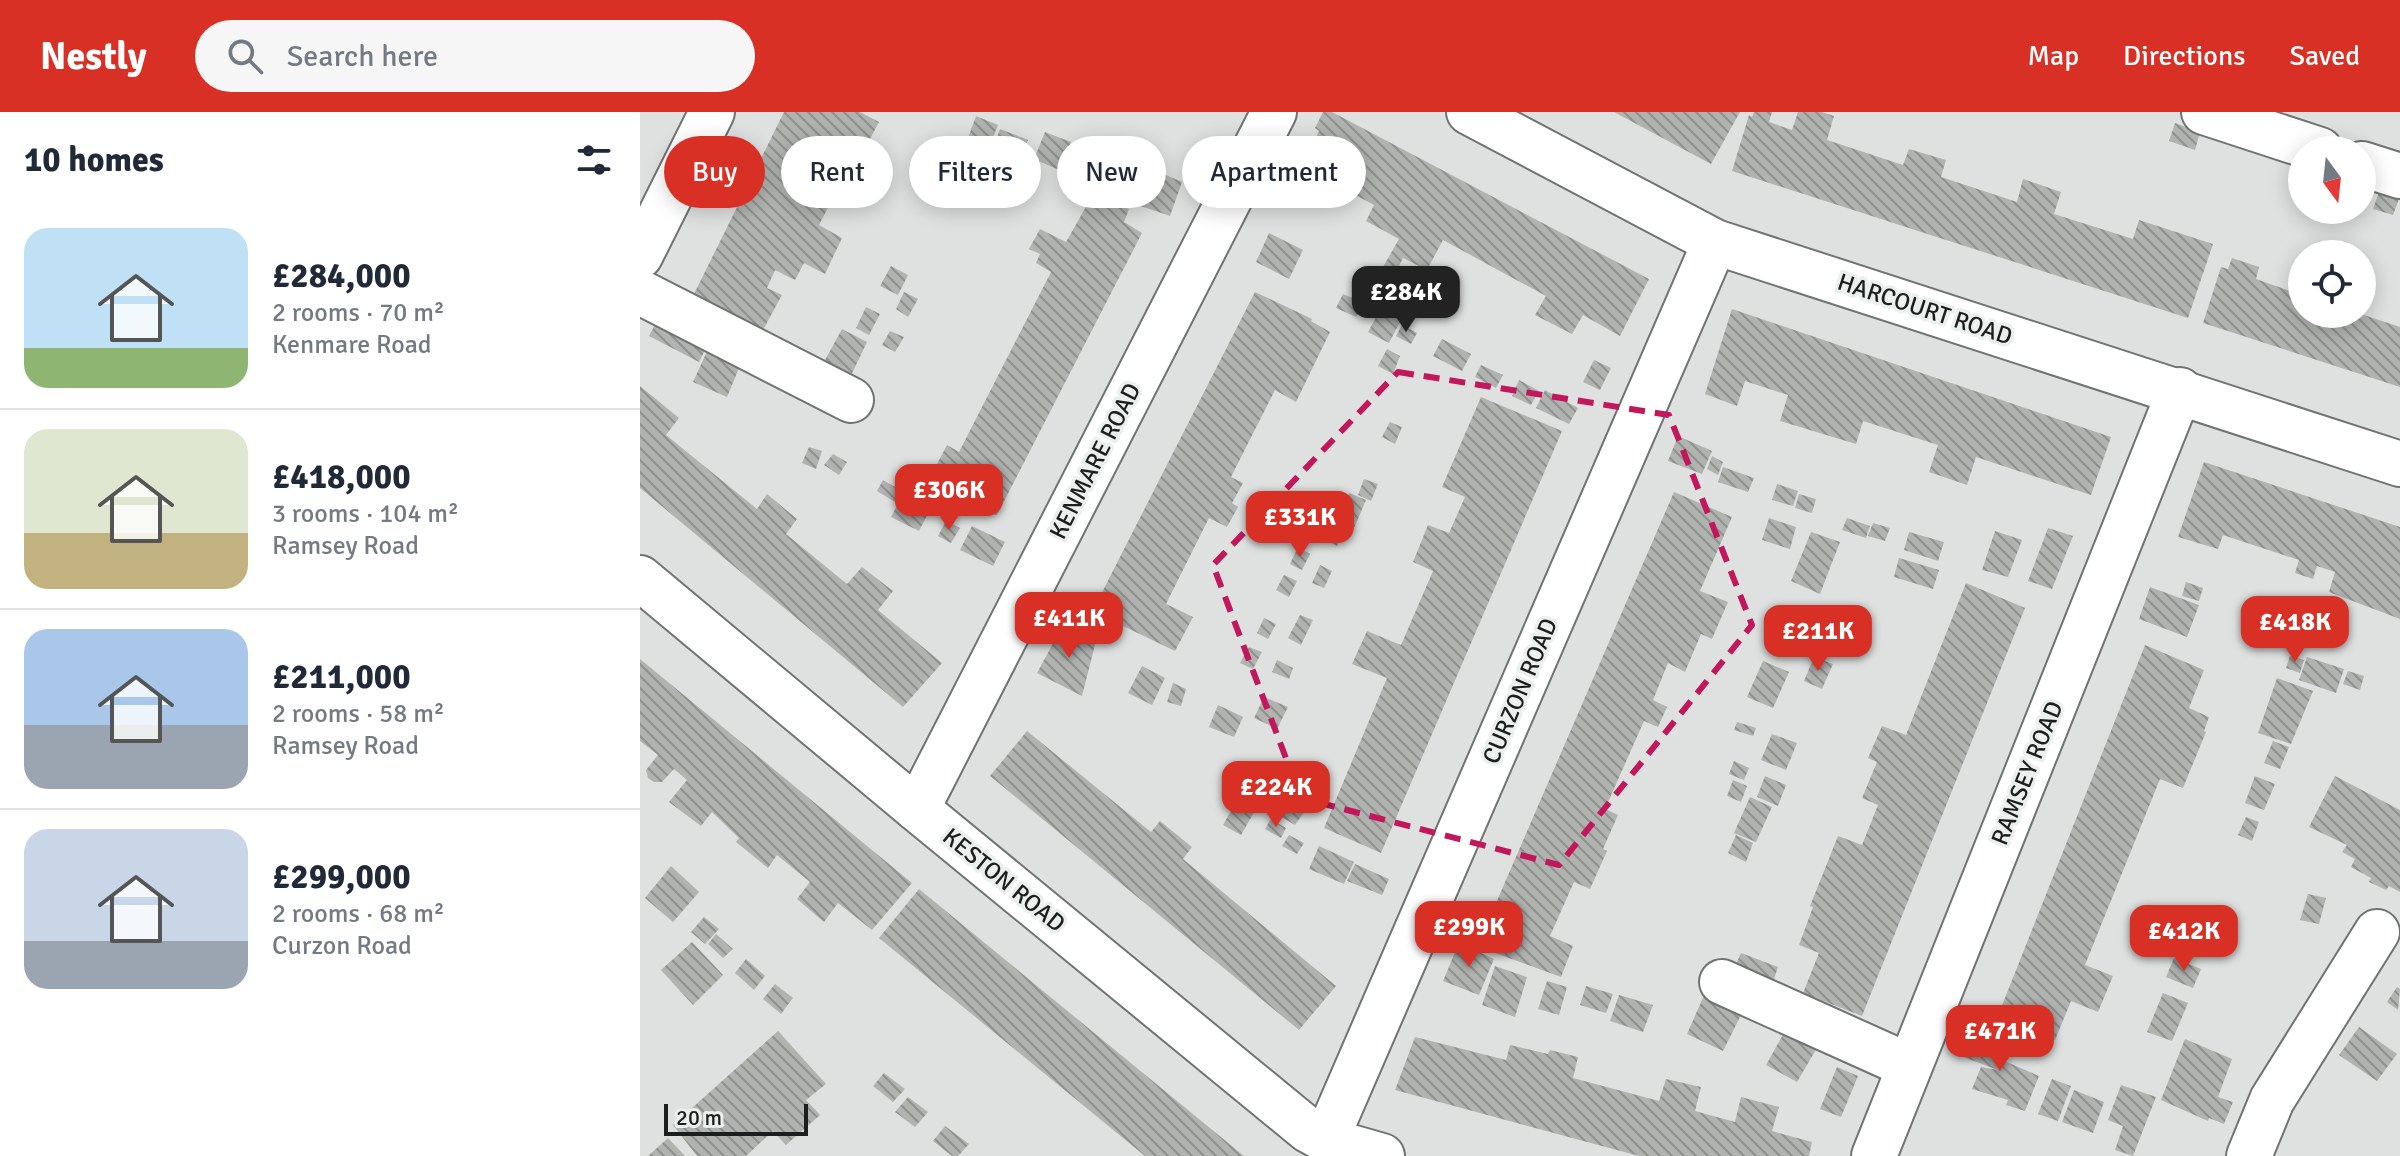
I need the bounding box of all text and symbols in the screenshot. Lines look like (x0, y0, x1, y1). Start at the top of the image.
search box (195, 20, 755, 92)
text: Nestly (40, 33, 147, 80)
icon: search (223, 34, 267, 78)
text: Search here (287, 38, 438, 75)
text: Map (2027, 39, 2079, 73)
text: Directions (2123, 39, 2245, 73)
text: Saved (2289, 39, 2360, 73)
chip: Buy (664, 136, 765, 208)
chip: Rent (781, 136, 893, 208)
chip: Filters (909, 136, 1041, 208)
chip: New (1057, 136, 1166, 208)
chip: Apartment (1182, 136, 1366, 208)
north arrow (2288, 136, 2376, 224)
map controls (2288, 136, 2376, 328)
icon: filters (572, 138, 616, 182)
text: 10 homes (24, 139, 164, 181)
button: locate (2288, 240, 2376, 328)
text: £284,000 (272, 255, 411, 297)
icon: home (88, 260, 184, 356)
pin: £284K (1350, 266, 1462, 334)
street label: HARCOURT ROAD (1834, 267, 2016, 351)
text: £284K (1370, 276, 1442, 308)
text: 2 rooms · 70 m² (272, 297, 445, 329)
text: Kenmare Road (272, 329, 432, 361)
street label: KENMARE ROAD (1043, 378, 1147, 544)
text: £418,000 (272, 456, 411, 498)
icon: home (88, 461, 184, 557)
pin: £306K (893, 464, 1005, 532)
text: £306K (913, 474, 985, 506)
pin: £331K (1244, 491, 1356, 559)
text: 3 rooms · 104 m² (272, 498, 459, 530)
text: £331K (1264, 501, 1336, 533)
text: Ramsey Road (272, 530, 419, 562)
pin: £411K (1013, 592, 1125, 660)
pin: £418K (2239, 596, 2351, 664)
text: £411K (1033, 602, 1105, 634)
pin: £211K (1762, 605, 1874, 673)
text: £418K (2259, 606, 2331, 638)
street label: CURZON ROAD (1476, 614, 1564, 768)
text: £211K (1782, 615, 1854, 647)
text: £211,000 (272, 656, 411, 698)
icon: home (88, 661, 184, 757)
street label: RAMSEY ROAD (1985, 697, 2069, 849)
text: 2 rooms · 58 m² (272, 698, 445, 730)
text: Ramsey Road (272, 730, 419, 762)
pin: £224K (1220, 761, 1332, 829)
text: £224K (1240, 771, 1312, 803)
street label: KESTON ROAD (937, 821, 1071, 939)
text: £299,000 (272, 856, 411, 898)
icon: home (88, 861, 184, 957)
text: 2 rooms · 68 m² (272, 898, 445, 930)
pin: £299K (1413, 901, 1525, 969)
pin: £412K (2128, 905, 2240, 973)
text: £299K (1433, 911, 1505, 943)
text: £412K (2148, 915, 2220, 947)
text: Curzon Road (272, 930, 412, 962)
pin: £471K (1944, 1005, 2056, 1073)
text: £471K (1964, 1015, 2036, 1047)
scale bar (664, 1100, 808, 1136)
text: 20 m (676, 1104, 722, 1131)

